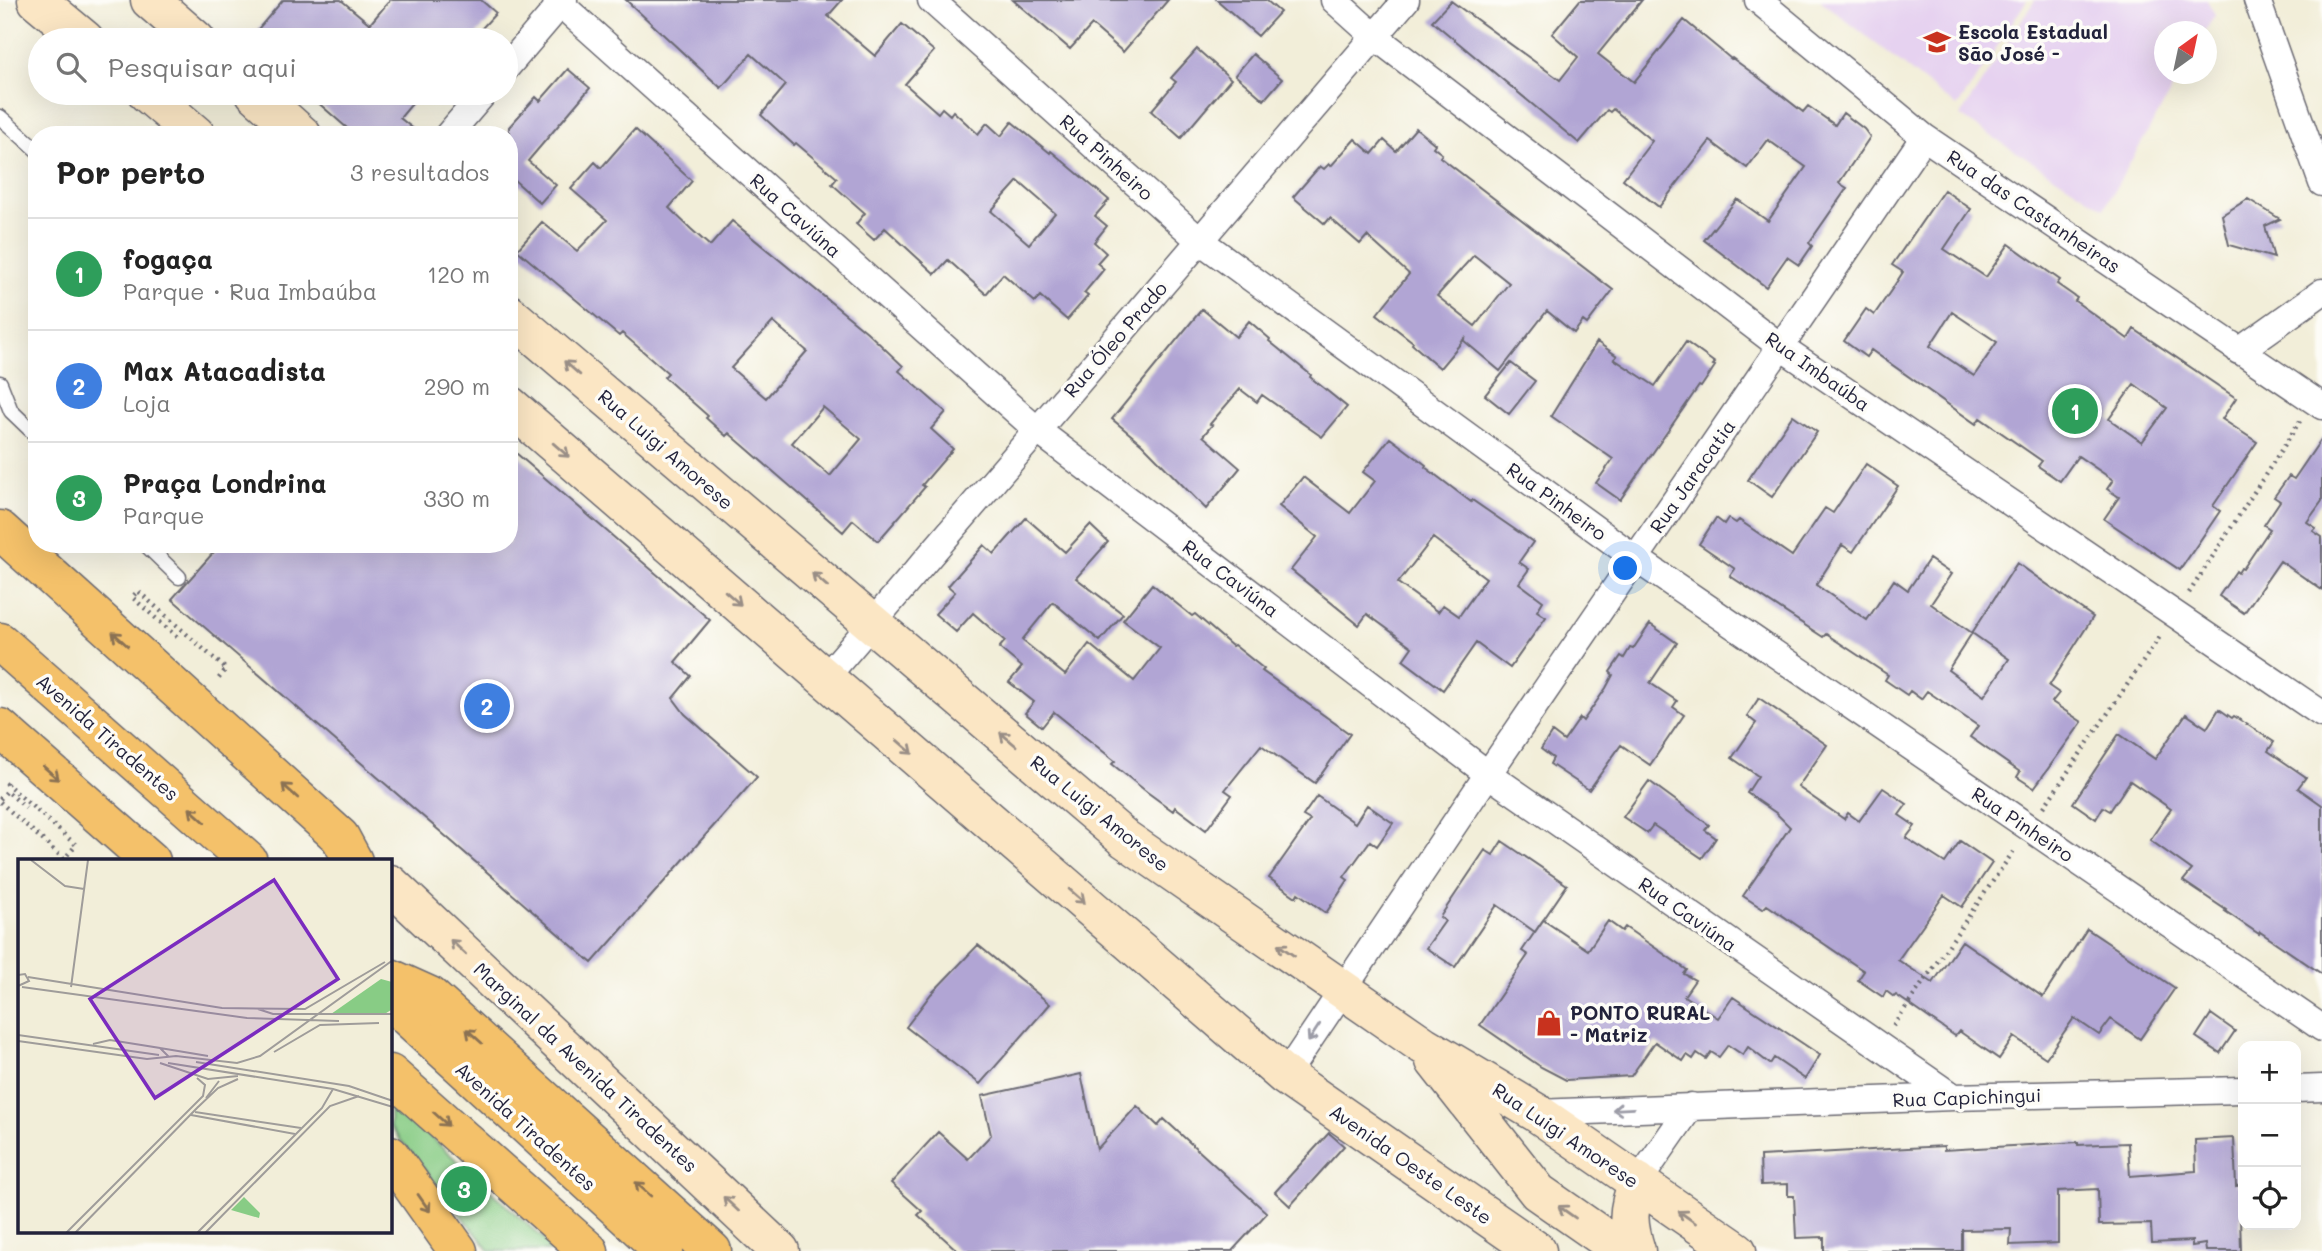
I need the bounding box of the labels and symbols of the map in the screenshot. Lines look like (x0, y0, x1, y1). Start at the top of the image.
place label: Escola Estadual São José - (1958, 19, 2108, 66)
north arrow (2154, 21, 2217, 84)
school or university icon: Escola Estadual São José - (1922, 27, 1952, 57)
street label: Rua Pinheiro (1055, 108, 1159, 206)
street label: Rua das Castanheiras (1942, 144, 2126, 278)
street label: Rua Caviúna (745, 167, 847, 263)
street label: Rua Óleo Prado (1058, 276, 1172, 402)
street label: Rua Imbaúba (1761, 326, 1875, 416)
one-way arrow (563, 360, 581, 376)
street label: Rua Luigi Amorese (593, 383, 739, 515)
pin: 1 (2052, 385, 2098, 437)
street label: Rua Jaracatia (1644, 414, 1740, 538)
one-way arrow (552, 442, 570, 458)
street label: Rua Pinheiro (1502, 456, 1612, 546)
street label: Rua Caviúna (1178, 534, 1284, 622)
your location (1608, 551, 1642, 585)
one-way arrow (811, 572, 829, 588)
one-way arrow (724, 590, 742, 606)
one-way arrow (112, 631, 130, 647)
street label: Avenida Tiradentes (32, 668, 184, 806)
pin: 2 (464, 680, 510, 732)
one-way arrow (999, 731, 1017, 747)
one-way arrow (896, 739, 914, 755)
street label: Rua Luigi Amorese (1026, 749, 1174, 877)
one-way arrow (42, 765, 60, 781)
street label: Rua Pinheiro (1967, 781, 2079, 867)
one-way arrow (281, 783, 299, 799)
one-way arrow (188, 807, 206, 823)
inset map (18, 859, 392, 1234)
street label: Rua Caviúna (1634, 871, 1742, 957)
one-way arrow (1068, 888, 1086, 904)
one-way arrow (450, 939, 467, 956)
one-way arrow (1277, 943, 1296, 957)
street label: Marginal da Avenida Tiradentes (469, 957, 703, 1177)
place label: PONTO RURAL - Matriz (1570, 1000, 1710, 1047)
shop icon: PONTO RURAL - Matriz (1534, 1008, 1564, 1038)
one-way arrow (1306, 1022, 1320, 1042)
one-way arrow (466, 1028, 483, 1045)
street label: Avenida Tiradentes (451, 1057, 601, 1195)
street label: Rua Luigi Amorese (1488, 1077, 1644, 1193)
street label: Rua Capichingui (1892, 1082, 2042, 1112)
street label: Avenida Oeste Leste (1325, 1098, 1497, 1230)
one-way arrow (1612, 1102, 1635, 1115)
one-way arrow (432, 1111, 450, 1127)
pin: 3 (441, 1163, 487, 1215)
one-way arrow (634, 1181, 652, 1197)
one-way arrow (417, 1193, 431, 1212)
one-way arrow (723, 1196, 740, 1213)
one-way arrow (1558, 1205, 1577, 1219)
one-way arrow (1678, 1210, 1697, 1224)

